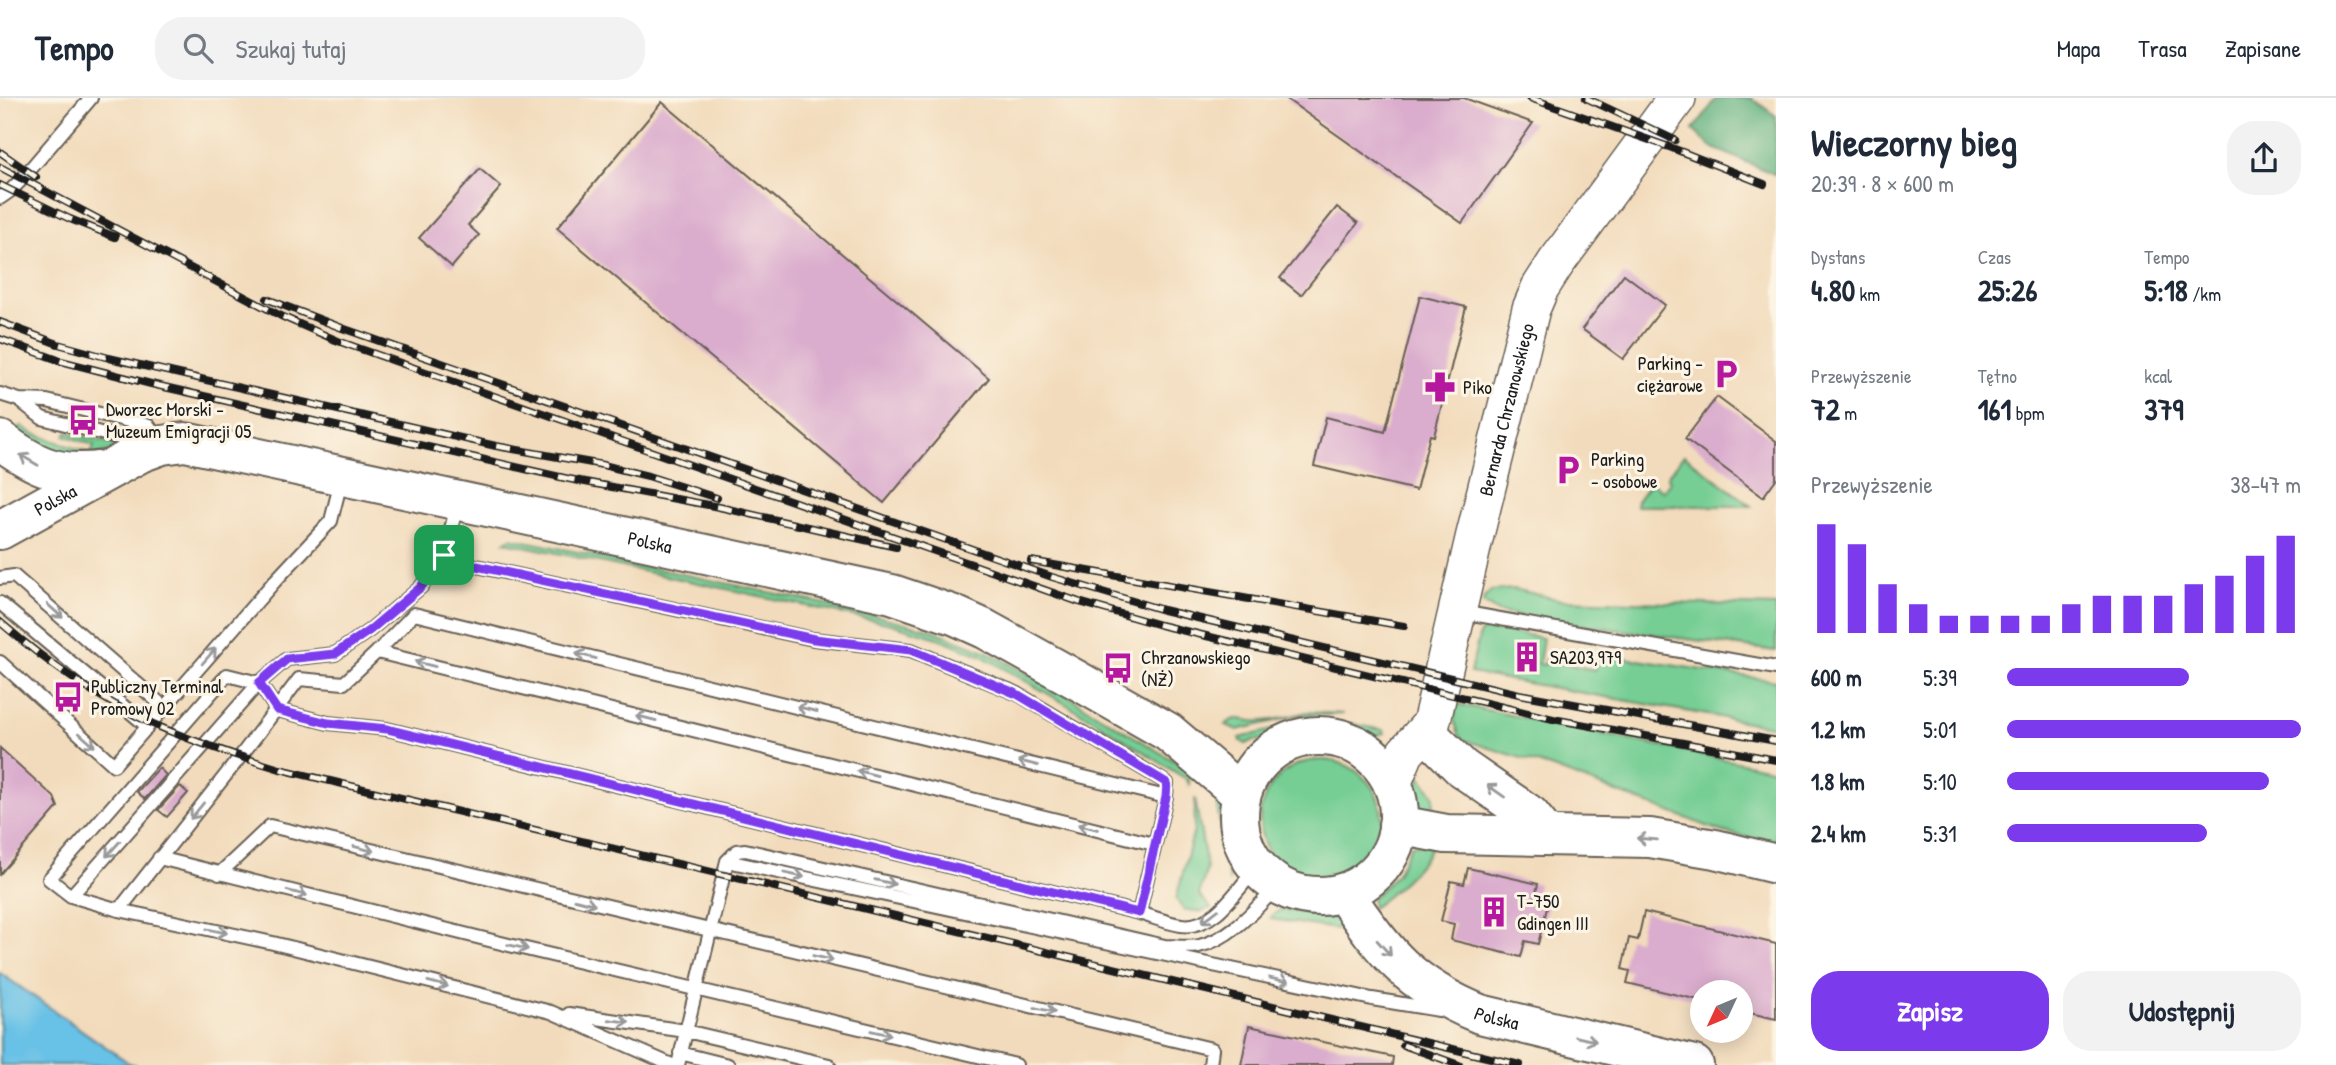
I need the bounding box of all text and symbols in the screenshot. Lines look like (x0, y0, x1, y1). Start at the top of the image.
search box (155, 17, 645, 80)
text: Tempo (35, 26, 113, 70)
icon: search (179, 29, 217, 67)
text: Szukaj tutaj (235, 31, 347, 66)
text: Mapa (2057, 32, 2100, 64)
text: Trasa (2138, 32, 2187, 64)
text: Zapisane (2225, 32, 2301, 64)
text: Wieczorny bieg (1811, 116, 2017, 168)
button: share (2227, 121, 2301, 195)
text: 20:39 · 8 × 600 m (1811, 168, 1954, 199)
text: Dystans (1811, 244, 1865, 270)
text: Czas (1978, 244, 2011, 270)
text: Tempo (2144, 244, 2190, 270)
text: 4.80 (1811, 270, 1855, 310)
text: 25:26 (1978, 270, 2037, 310)
text: 5:18 (2144, 270, 2188, 310)
text: km (1855, 281, 1880, 307)
text: /km (2188, 281, 2221, 307)
street label: Bernarda Chrzanowskiego (1472, 320, 1540, 498)
place label: Parking - ciężarowe (1637, 350, 1703, 398)
parking icon: Parking - ciężarowe (1709, 357, 1743, 391)
text: Przewyższenie (1811, 363, 1912, 389)
text: Tętno (1978, 363, 2017, 389)
text: kcal (2144, 363, 2172, 389)
pharmacy icon: Piko (1423, 370, 1457, 404)
place label: Piko (1463, 374, 1492, 400)
text: 72 (1811, 389, 1840, 429)
text: 161 (1978, 389, 2011, 429)
text: 379 (2144, 389, 2184, 429)
place label: Dworzec Morski - Muzeum Emigracji 05 (106, 396, 251, 444)
text: m (1840, 400, 1857, 426)
text: bpm (2011, 400, 2045, 426)
bus stop icon: Dworzec Morski - Muzeum Emigracji 05 (66, 403, 100, 437)
place label: Parking - osobowe (1591, 446, 1658, 494)
one-way arrow (19, 453, 39, 467)
parking icon: Parking - osobowe (1551, 453, 1585, 487)
text: Przewyższenie (1811, 469, 1933, 500)
text: 38–47 m (2230, 469, 2301, 500)
street label: Polska (29, 477, 81, 522)
pin (414, 525, 474, 585)
street label: Polska (625, 525, 675, 559)
icon: arrive (425, 536, 463, 574)
one-way arrow (46, 603, 64, 619)
building icon: SA203,979 (1510, 640, 1544, 674)
place label: Chrzanowskiego (NŻ) (1141, 644, 1251, 692)
place label: SA203,979 (1550, 644, 1621, 670)
one-way arrow (201, 647, 217, 665)
one-way arrow (575, 649, 598, 662)
bus stop icon: Chrzanowskiego (NŻ) (1101, 651, 1135, 685)
one-way arrow (414, 656, 437, 670)
text: 600 m (1811, 662, 1862, 693)
text: 5:39 (1923, 662, 1957, 693)
place label: Publiczny Terminal Promowy 02 (91, 673, 224, 721)
bus stop icon: Publiczny Terminal Promowy 02 (51, 680, 85, 714)
one-way arrow (796, 702, 819, 716)
one-way arrow (635, 711, 658, 724)
text: 1.2 km (1811, 714, 1866, 745)
text: 5:01 (1923, 714, 1957, 745)
one-way arrow (78, 732, 95, 749)
one-way arrow (1017, 756, 1040, 769)
one-way arrow (856, 766, 879, 779)
text: 1.8 km (1811, 766, 1865, 797)
text: 5:10 (1923, 766, 1957, 797)
one-way arrow (1487, 784, 1506, 798)
one-way arrow (190, 801, 205, 819)
text: 2.4 km (1811, 818, 1866, 849)
text: 5:31 (1923, 818, 1957, 849)
one-way arrow (1077, 820, 1099, 833)
one-way arrow (1637, 832, 1659, 845)
one-way arrow (105, 839, 121, 857)
one-way arrow (352, 843, 375, 856)
one-way arrow (782, 869, 805, 882)
one-way arrow (874, 876, 896, 889)
one-way arrow (285, 887, 307, 900)
place label: T-750 Gdingen III (1517, 888, 1589, 936)
building icon: T-750 Gdingen III (1477, 895, 1511, 929)
one-way arrow (573, 896, 596, 909)
one-way arrow (1201, 909, 1219, 924)
one-way arrow (205, 925, 228, 939)
one-way arrow (1375, 939, 1392, 956)
one-way arrow (506, 941, 528, 954)
one-way arrow (812, 953, 834, 966)
button: Zapisz (1811, 971, 2049, 1051)
button: Udostępnij (2063, 971, 2301, 1051)
one-way arrow (1267, 973, 1290, 987)
one-way arrow (426, 978, 449, 991)
north arrow (1690, 980, 1754, 1043)
map controls (1690, 980, 1753, 1043)
street label: Polska (1471, 1000, 1522, 1036)
one-way arrow (1033, 1004, 1056, 1018)
one-way arrow (607, 1015, 630, 1028)
one-way arrow (870, 1027, 892, 1040)
one-way arrow (1574, 1033, 1597, 1046)

